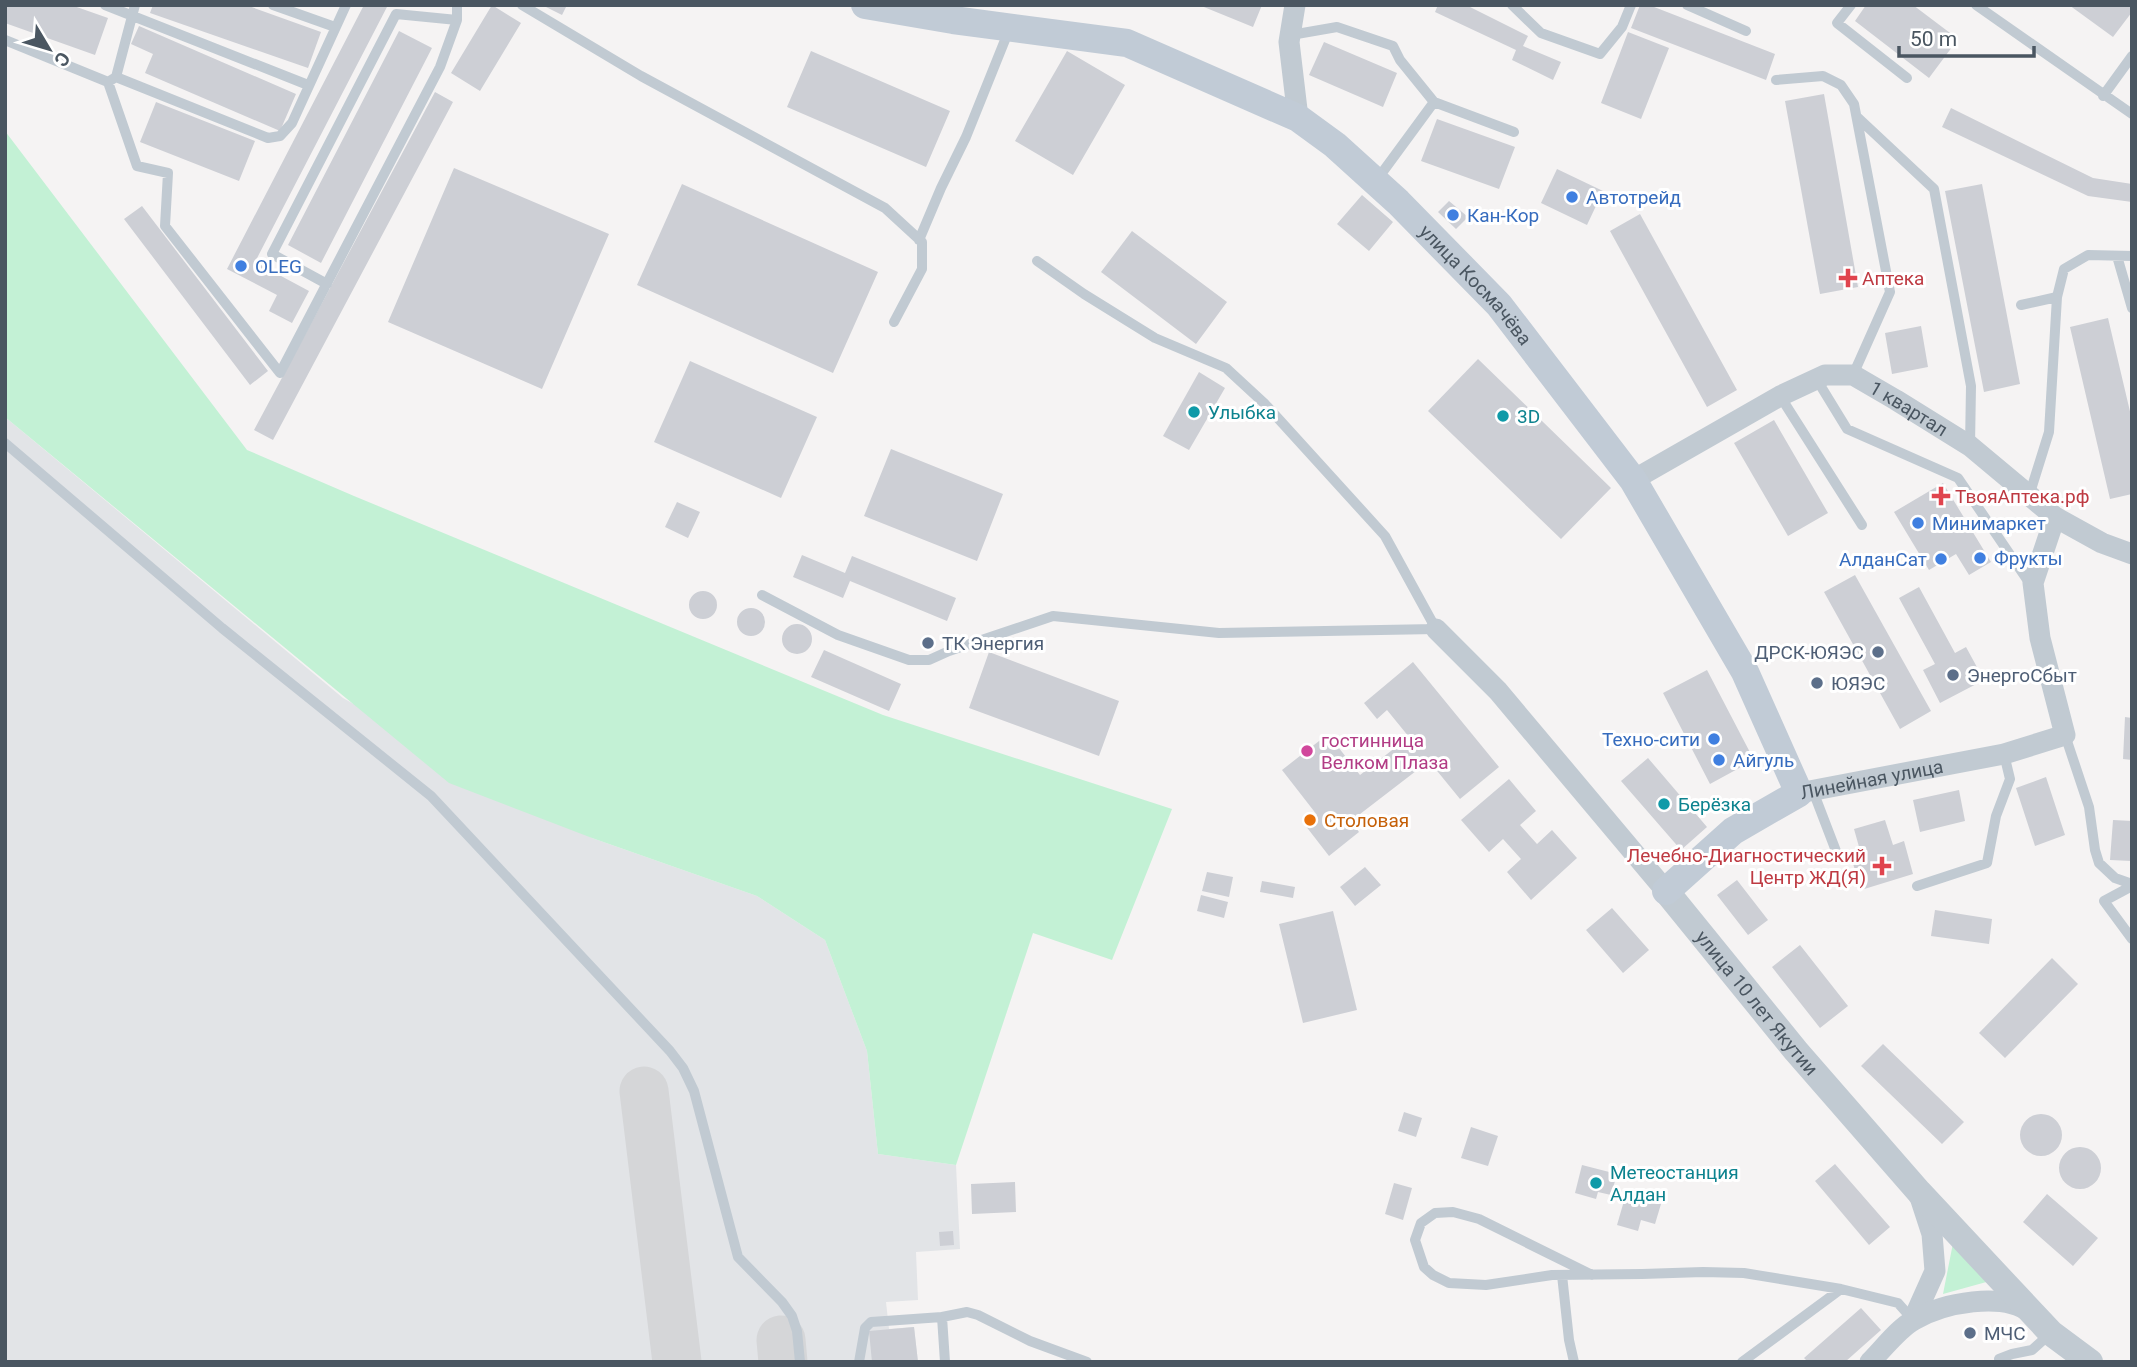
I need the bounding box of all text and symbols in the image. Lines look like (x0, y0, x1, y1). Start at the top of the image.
north arrow (14, 14, 84, 84)
scale bar (1899, 14, 2034, 58)
text: 50 m (1910, 27, 1957, 51)
text: С (49, 47, 75, 71)
place label: Автотрейд (1586, 186, 1681, 209)
marker: Автотрейд (1564, 189, 1580, 205)
place label: Кан-Кор (1467, 204, 1539, 227)
marker: Кан-Кор (1445, 207, 1461, 223)
street label: улица Космачёва (1415, 220, 1537, 350)
place label: OLEG (255, 255, 302, 278)
marker: OLEG (233, 258, 249, 274)
place label: Аптека (1862, 267, 1924, 290)
marker: Аптека (1840, 270, 1856, 286)
street label: 1 квартал (1866, 376, 1952, 441)
place label: Улыбка (1208, 401, 1276, 424)
marker: Улыбка (1186, 404, 1202, 420)
place label: 3D (1517, 405, 1540, 428)
marker: 3D (1495, 408, 1511, 424)
place label: ТвояАптека.рф (1955, 485, 2089, 508)
marker: ТвояАптека.рф (1933, 488, 1949, 504)
place label: Минимаркет (1932, 512, 2046, 535)
marker: Минимаркет (1910, 515, 1926, 531)
place label: Фрукты (1994, 547, 2062, 570)
place label: АлданСат (1839, 548, 1927, 571)
marker: Фрукты (1972, 550, 1988, 566)
marker: АлданСат (1933, 551, 1949, 567)
place label: ТК Энергия (942, 632, 1044, 655)
marker: ТК Энергия (920, 635, 936, 651)
place label: ДРСК-ЮЯЭС (1754, 641, 1864, 664)
marker: ДРСК-ЮЯЭС (1870, 644, 1886, 660)
place label: ЭнергоСбыт (1967, 664, 2077, 687)
marker: ЭнергоСбыт (1945, 667, 1961, 683)
place label: ЮЯЭС (1831, 672, 1885, 695)
marker: ЮЯЭС (1809, 675, 1825, 691)
place label: Техно-сити (1602, 728, 1700, 751)
place label: гостинница Велком Плаза (1321, 729, 1448, 774)
marker: Техно-сити (1706, 731, 1722, 747)
marker: гостинница Велком Плаза (1299, 743, 1315, 759)
place label: Айгуль (1733, 749, 1794, 772)
marker: Айгуль (1711, 752, 1727, 768)
street label: Линейная улица (1798, 754, 1945, 804)
place label: Берёзка (1678, 793, 1751, 816)
marker: Берёзка (1656, 796, 1672, 812)
place label: Столовая (1324, 809, 1409, 832)
marker: Столовая (1302, 812, 1318, 828)
place label: Лечебно-Диагностический Центр ЖД(Я) (1627, 844, 1866, 889)
marker: Лечебно-Диагностический Центр ЖД(Я) (1872, 856, 1892, 876)
street label: улица 10 лет Якутии (1691, 926, 1823, 1080)
place label: Метеостанция Алдан (1610, 1161, 1739, 1206)
marker: Метеостанция Алдан (1588, 1175, 1604, 1191)
place label: МЧС (1984, 1322, 2026, 1345)
marker: МЧС (1962, 1325, 1978, 1341)

